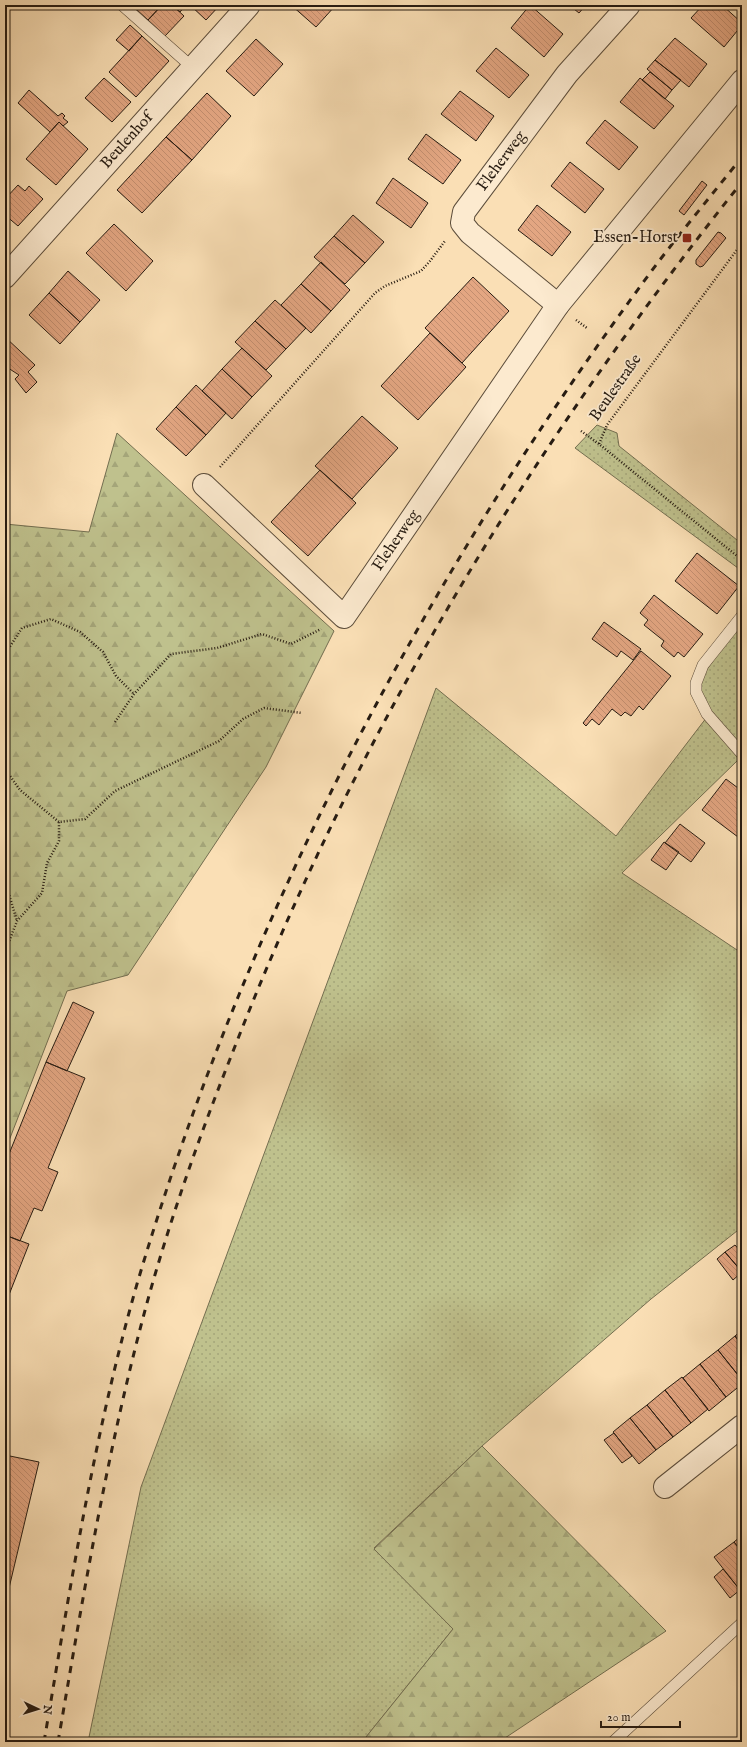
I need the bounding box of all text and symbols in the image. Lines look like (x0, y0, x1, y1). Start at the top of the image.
street label: Beulenhof (97, 106, 160, 173)
street label: Fleherweg (473, 127, 531, 195)
place label: Essen-Horst (593, 228, 679, 248)
marker: Essen-Horst (681, 232, 693, 244)
street label: Beulestraße (586, 351, 646, 425)
street label: Fleherweg (368, 506, 425, 575)
north arrow (18, 1689, 58, 1729)
text: N (40, 1703, 54, 1715)
scale bar (601, 1703, 680, 1729)
text: 20 m (607, 1710, 630, 1725)

